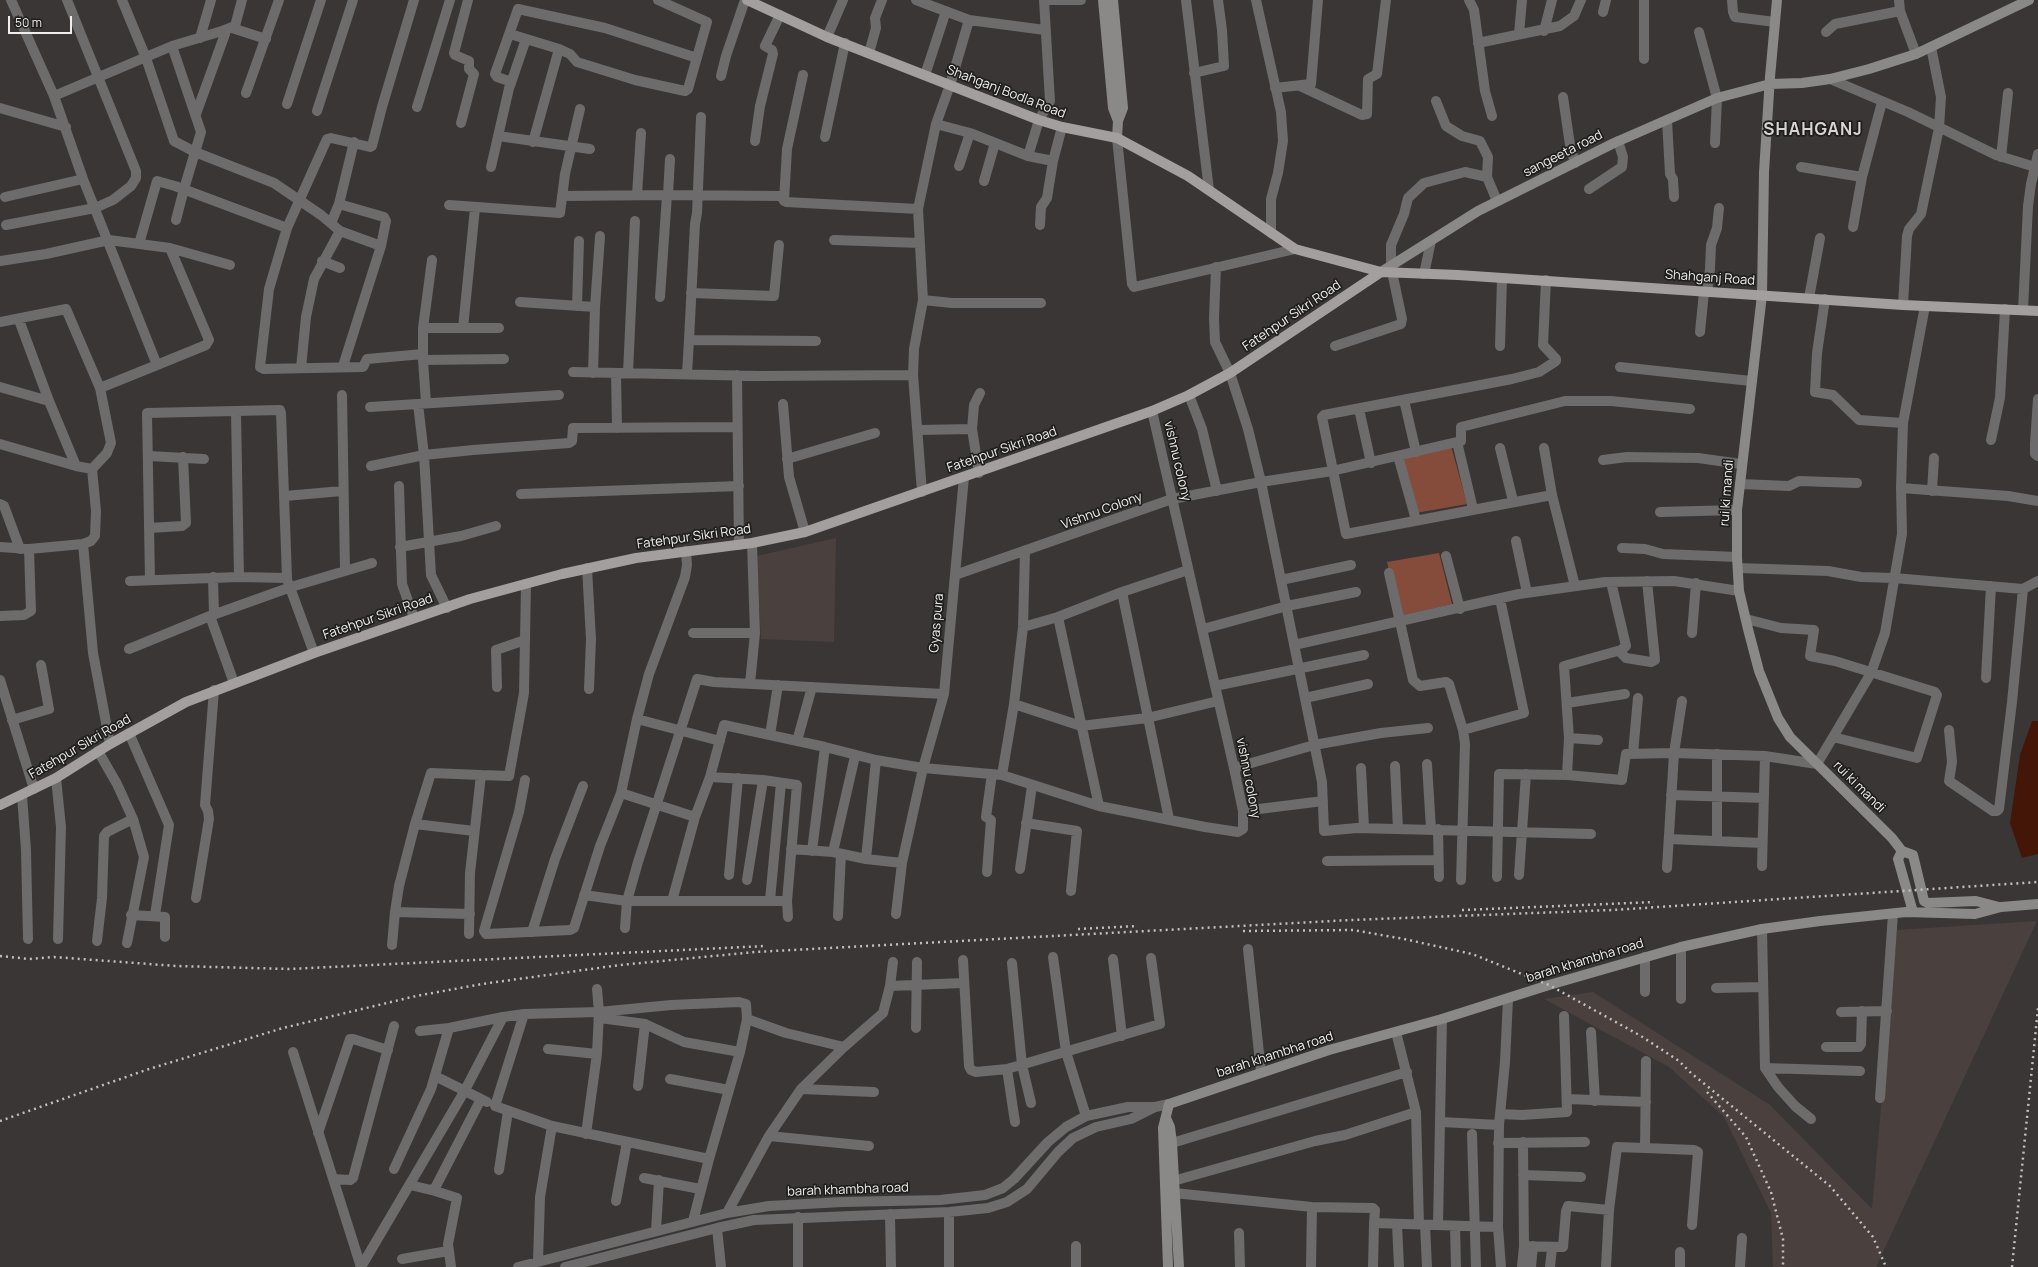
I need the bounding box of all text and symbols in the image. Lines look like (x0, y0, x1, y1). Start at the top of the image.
scale bar (10, 8, 74, 34)
text: 50 m (15, 14, 42, 31)
street label: Shahganj Bodla Road (944, 62, 1068, 122)
district label: SHAHGANJ (1763, 120, 1863, 140)
street label: sangeeta road (1521, 127, 1605, 181)
street label: Shahganj Road (1665, 267, 1755, 289)
street label: Fatehpur Sikri Road (1240, 277, 1344, 355)
street label: vishnu colony (1160, 419, 1194, 503)
street label: Fatehpur Sikri Road (945, 424, 1059, 476)
street label: rui ki mandi (1717, 459, 1737, 527)
street label: Vishnu Colony (1059, 489, 1145, 533)
street label: Fatehpur Sikri Road (636, 521, 752, 553)
street label: Fatehpur Sikri Road (321, 591, 435, 643)
street label: Gyas pura (927, 593, 947, 653)
street label: Fatehpur Sikri Road (26, 711, 134, 783)
street label: vishnu colony (1233, 736, 1263, 820)
street label: rui ki mandi (1830, 758, 1888, 816)
street label: barah khambha road (1525, 936, 1645, 986)
street label: barah khambha road (1215, 1029, 1335, 1081)
street label: barah khambha road (787, 1180, 909, 1200)

